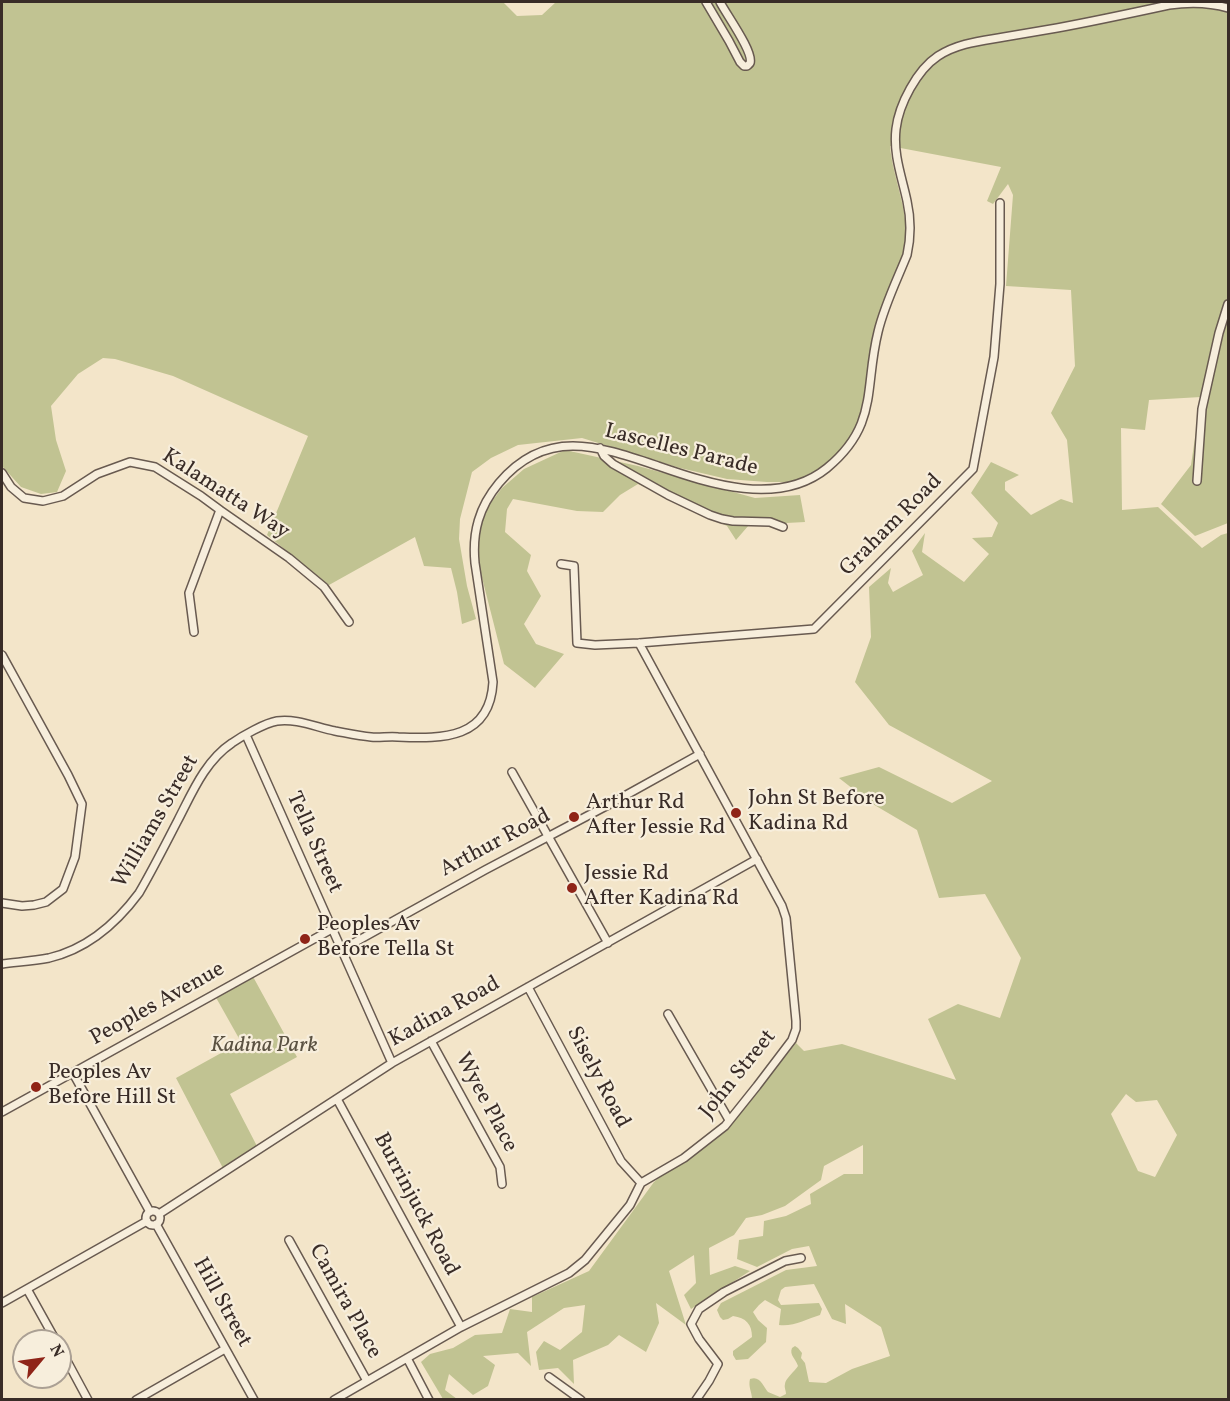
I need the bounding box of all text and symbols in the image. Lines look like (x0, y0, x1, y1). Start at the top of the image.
street label: Lascelles Parade (602, 419, 760, 483)
street label: Kalamatta Way (156, 444, 294, 546)
street label: Graham Road (835, 469, 949, 583)
street label: Williams Street (108, 751, 206, 893)
place label: John St Before Kadina Rd (748, 787, 885, 838)
street label: Tella Street (279, 788, 347, 898)
place label: Arthur Rd After Jessie Rd (586, 791, 725, 842)
street label: Arthur Road (436, 804, 556, 884)
marker: John St Before Kadina Rd (729, 806, 743, 820)
marker: Arthur Rd After Jessie Rd (567, 810, 581, 824)
place label: Jessie Rd After Kadina Rd (584, 862, 739, 914)
marker: Jessie Rd After Kadina Rd (565, 881, 579, 895)
place label: Peoples Av Before Tella St (317, 913, 455, 964)
marker: Peoples Av Before Tella St (298, 932, 312, 946)
street label: Peoples Avenue (86, 957, 230, 1053)
street label: Kadina Road (385, 972, 505, 1054)
street label: Sisely Road (559, 1023, 635, 1133)
street label: John Street (695, 1025, 783, 1125)
park label: Kadina Park (210, 1034, 318, 1060)
street label: Wyee Place (448, 1049, 522, 1157)
place label: Peoples Av Before Hill St (48, 1061, 176, 1112)
marker: Peoples Av Before Hill St (29, 1080, 43, 1094)
street label: Burrinjuck Road (366, 1129, 464, 1281)
street label: Camira Place (302, 1240, 386, 1364)
street label: Hill Street (186, 1254, 256, 1352)
north arrow (12, 1329, 72, 1389)
text: N (44, 1341, 68, 1362)

